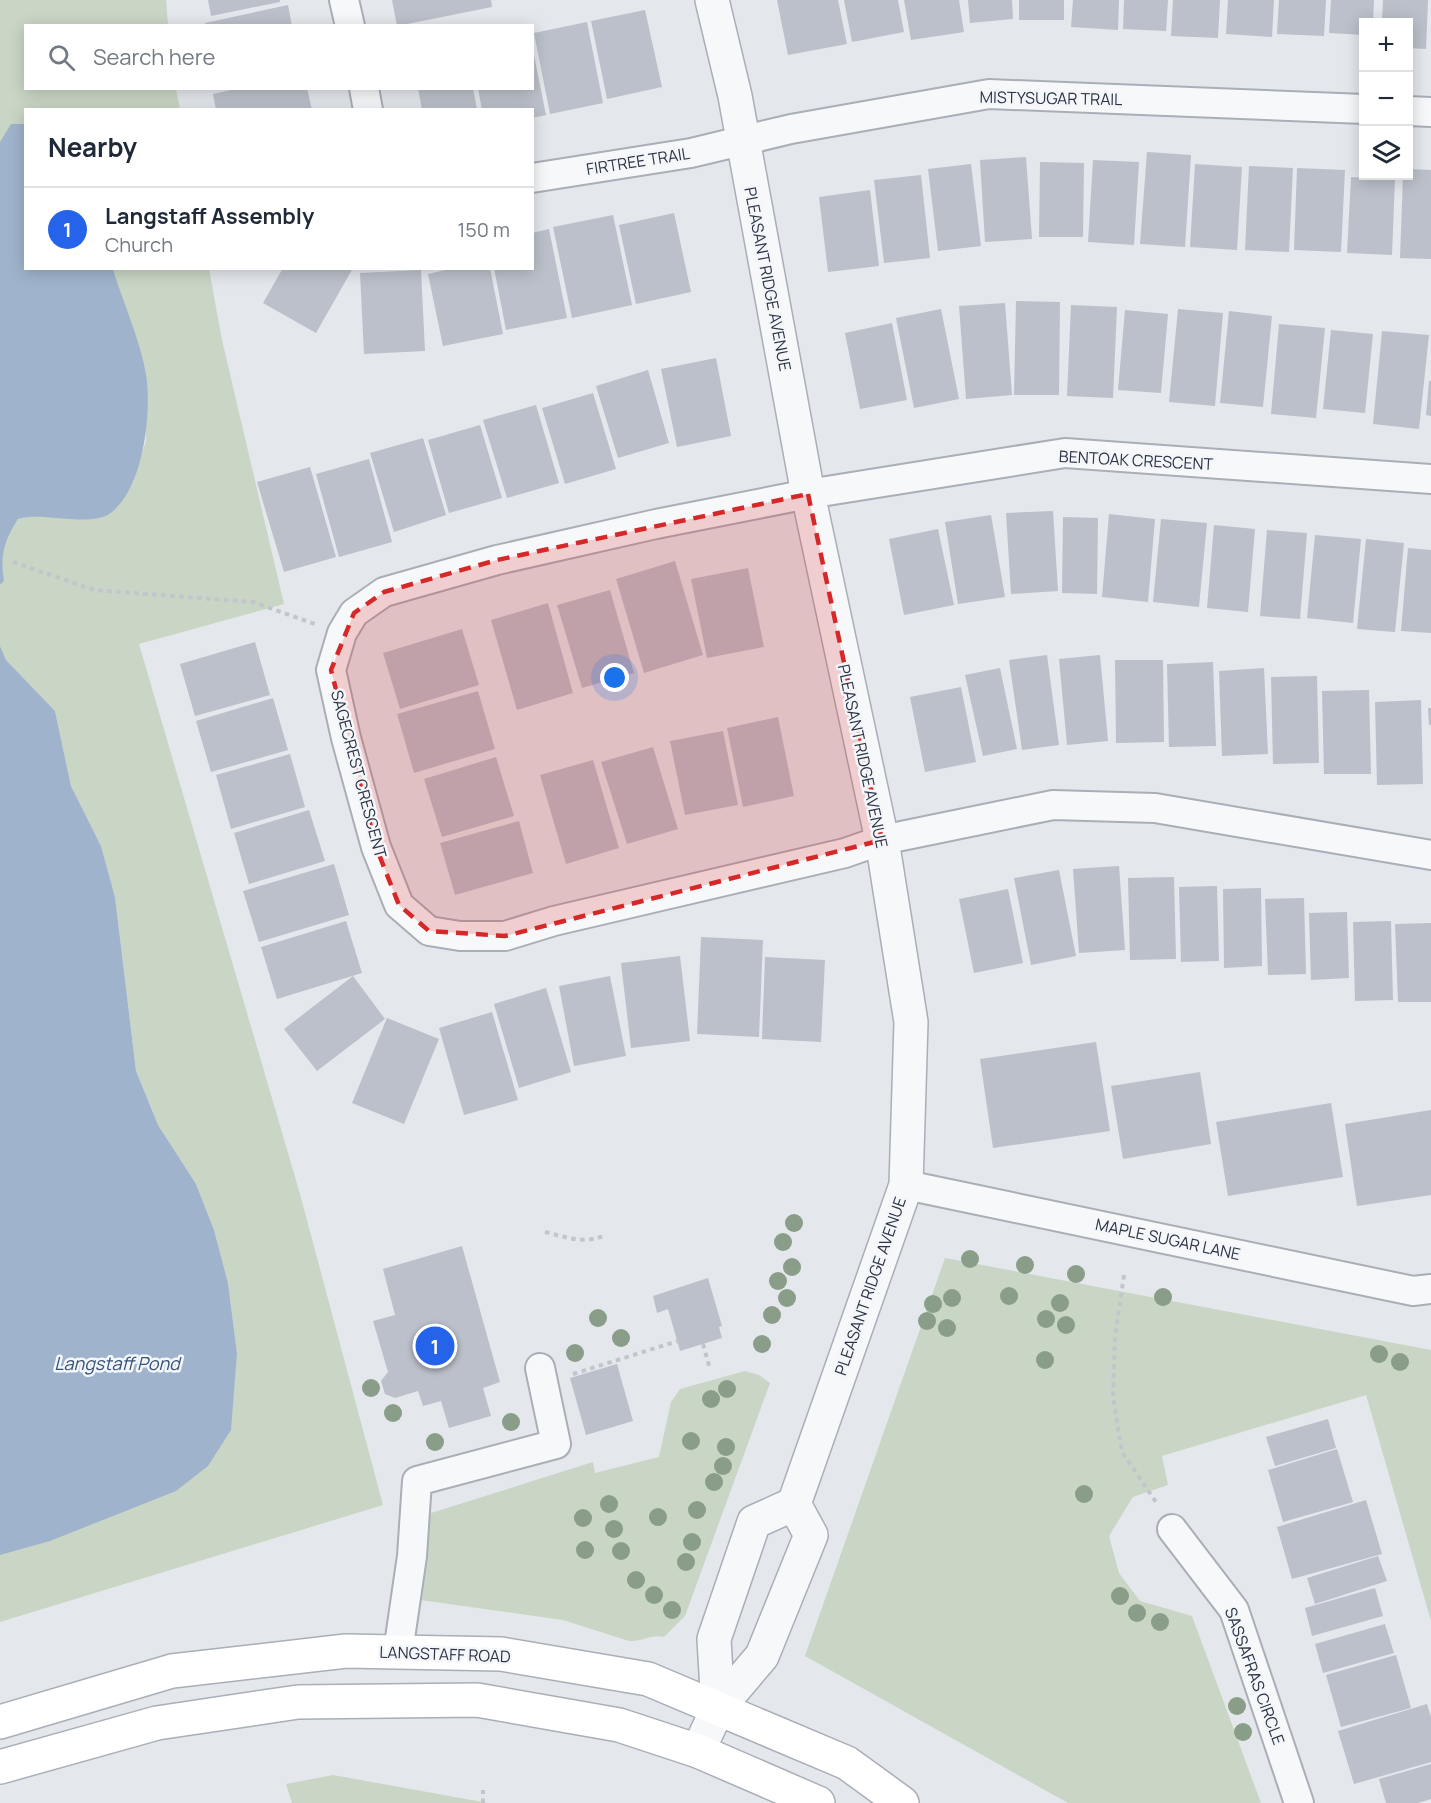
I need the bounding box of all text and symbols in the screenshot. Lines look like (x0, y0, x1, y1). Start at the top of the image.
map controls (1359, 18, 1413, 180)
button: + (1359, 18, 1413, 72)
search box (24, 24, 534, 90)
icon: search (45, 41, 78, 74)
text: Search here (93, 42, 215, 72)
button: − (1359, 72, 1413, 126)
street label: MISTYSUGAR TRAIL (979, 86, 1123, 110)
button: layers (1359, 126, 1413, 180)
text: Nearby (48, 129, 137, 165)
street label: FIRTREE TRAIL (585, 142, 691, 180)
street label: PLEASANT RIDGE AVENUE (739, 185, 797, 373)
text: Langstaff Assembly (105, 201, 314, 231)
text: 1 (63, 216, 72, 243)
text: 150 m (457, 216, 510, 243)
text: Church (105, 231, 173, 258)
street label: BENTOAK CRESCENT (1058, 445, 1214, 475)
street label: PLEASANT RIDGE AVENUE (833, 662, 893, 850)
your location (600, 663, 629, 692)
street label: SAGECREST CRESCENT (326, 688, 392, 861)
street label: PLEASANT RIDGE AVENUE (829, 1194, 911, 1378)
street label: MAPLE SUGAR LANE (1094, 1213, 1242, 1265)
pin: 1 (416, 1324, 454, 1368)
water label: Langstaff Pond (54, 1351, 182, 1375)
street label: SASSAFRAS CIRCLE (1220, 1604, 1290, 1748)
street label: LANGSTAFF ROAD (379, 1641, 511, 1667)

